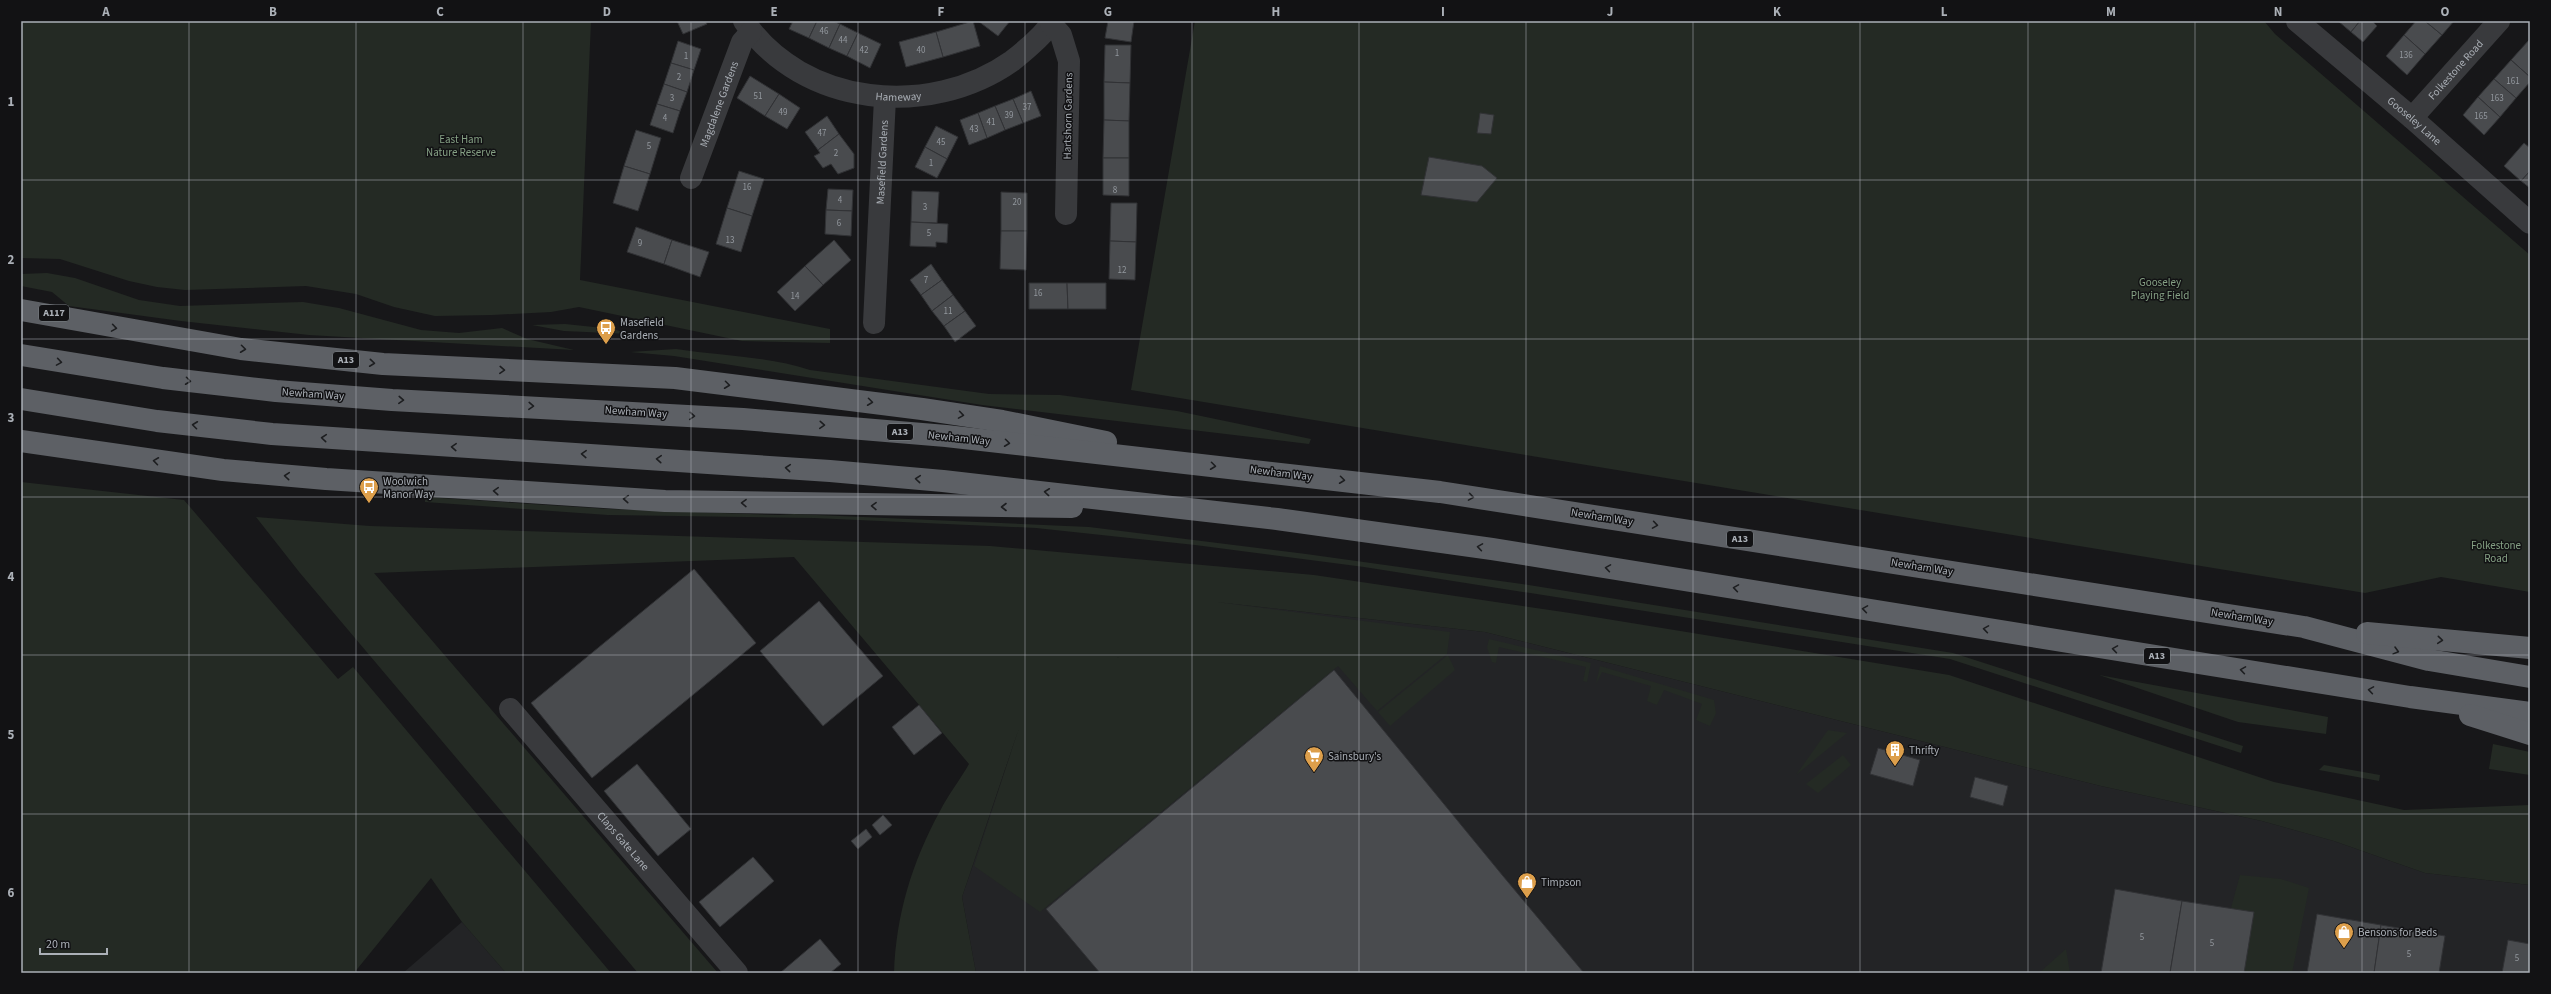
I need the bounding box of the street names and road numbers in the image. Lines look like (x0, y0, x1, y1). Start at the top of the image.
street label: Folkestone Road (2424, 36, 2486, 103)
street label: Magdalene Gardens (696, 58, 742, 149)
street label: Hartshorn Gardens (1060, 72, 1076, 160)
street label: Hameway (875, 88, 922, 104)
street label: Gooseley Lane (2384, 93, 2445, 149)
street label: Masefield Gardens (872, 119, 891, 205)
road number: A117 (39, 305, 69, 321)
road number: A13 (333, 352, 359, 368)
street label: Newham Way (281, 384, 345, 404)
street label: Newham Way (604, 402, 668, 422)
road number: A13 (887, 424, 913, 440)
street label: Newham Way (927, 427, 991, 449)
street label: Newham Way (1249, 462, 1313, 484)
street label: Newham Way (1570, 505, 1634, 529)
road number: A13 (1727, 531, 1753, 547)
street label: Newham Way (1890, 555, 1954, 579)
street label: Newham Way (2210, 605, 2274, 629)
road number: A13 (2144, 648, 2170, 664)
street label: Claps Gate Lane (594, 808, 653, 874)

